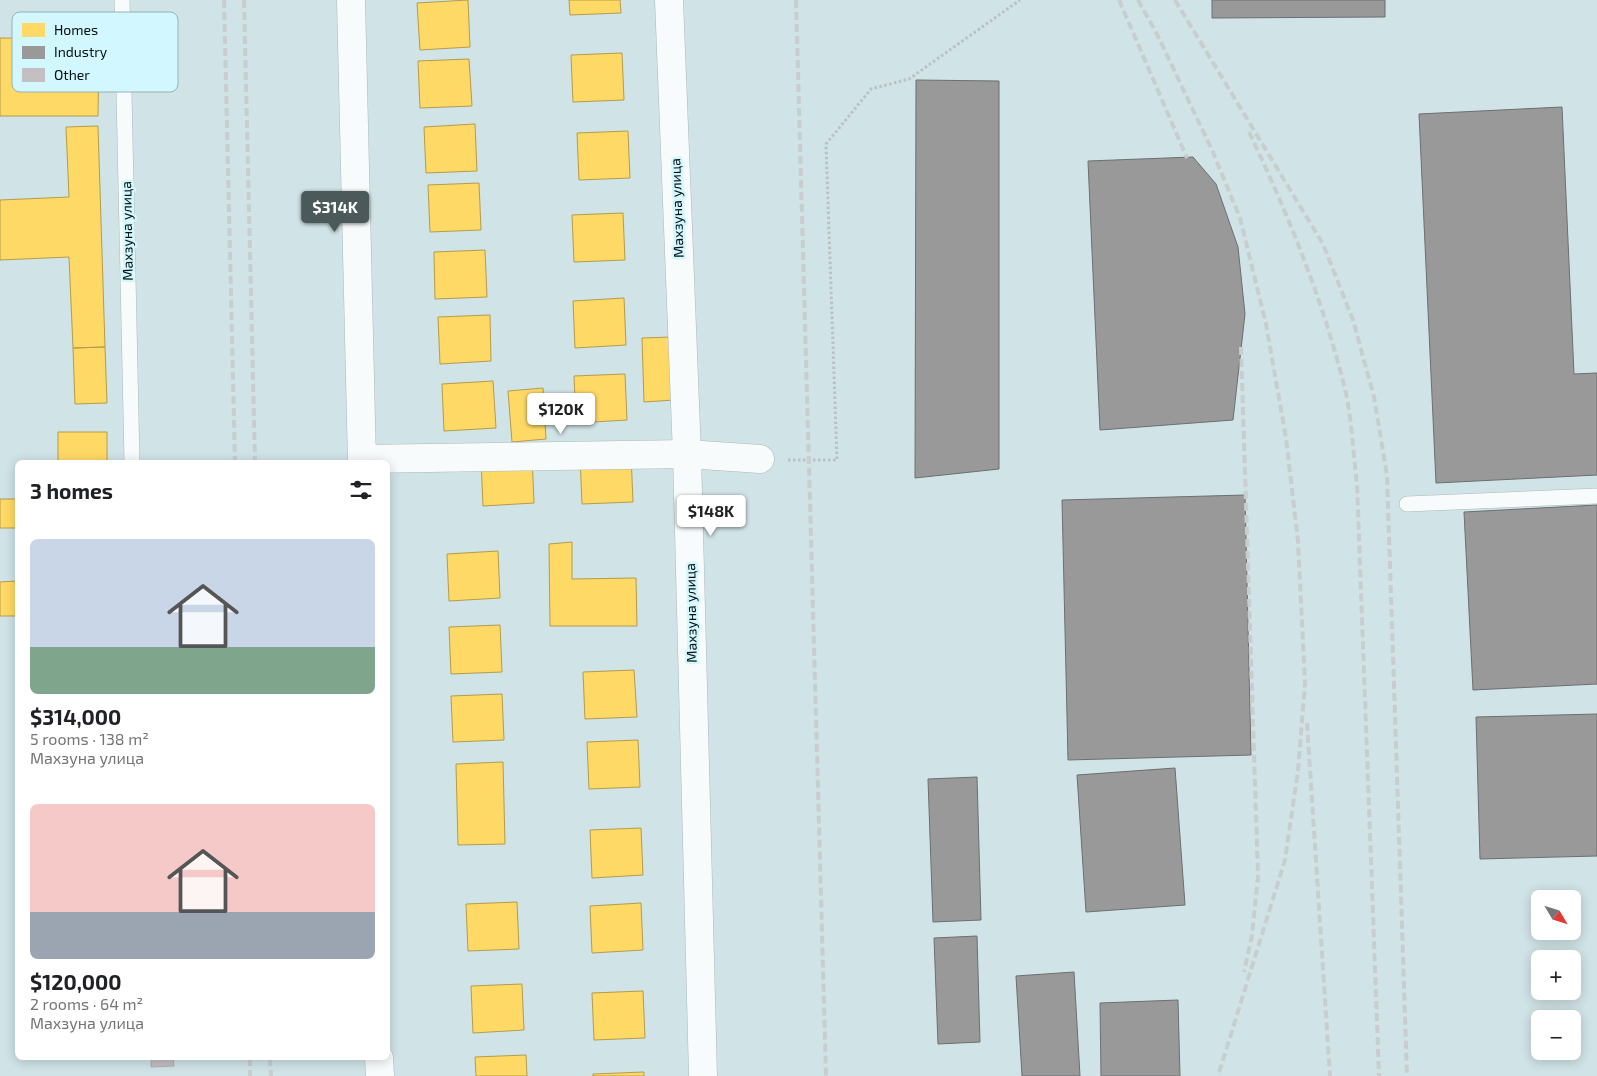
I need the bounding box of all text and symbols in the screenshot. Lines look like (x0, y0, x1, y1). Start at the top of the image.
legend (12, 12, 178, 92)
text: Homes (54, 21, 98, 38)
text: Industry (54, 43, 108, 60)
text: Other (54, 66, 90, 83)
street label: Махзуна улица (666, 158, 687, 258)
street label: Махзуна улица (117, 181, 136, 281)
pin: $314K (300, 190, 370, 233)
text: $314K (312, 197, 358, 216)
pin: $120K (526, 392, 596, 435)
text: $120K (538, 399, 584, 418)
icon: filters (347, 476, 375, 504)
text: 3 homes (30, 478, 113, 503)
pin: $148K (676, 494, 746, 537)
text: $148K (688, 501, 734, 520)
street label: Махзуна улица (681, 563, 700, 663)
icon: home (158, 571, 248, 661)
text: $314,000 (30, 704, 121, 729)
text: 5 rooms · 138 m² (30, 729, 149, 748)
text: Махзуна улица (30, 748, 144, 767)
icon: home (158, 836, 248, 926)
north arrow (1531, 890, 1581, 940)
map controls (1531, 890, 1581, 1060)
button: + (1531, 950, 1581, 1000)
text: $120,000 (30, 969, 122, 994)
text: 2 rooms · 64 m² (30, 994, 143, 1013)
button: − (1531, 1010, 1581, 1060)
text: Махзуна улица (30, 1013, 144, 1032)

